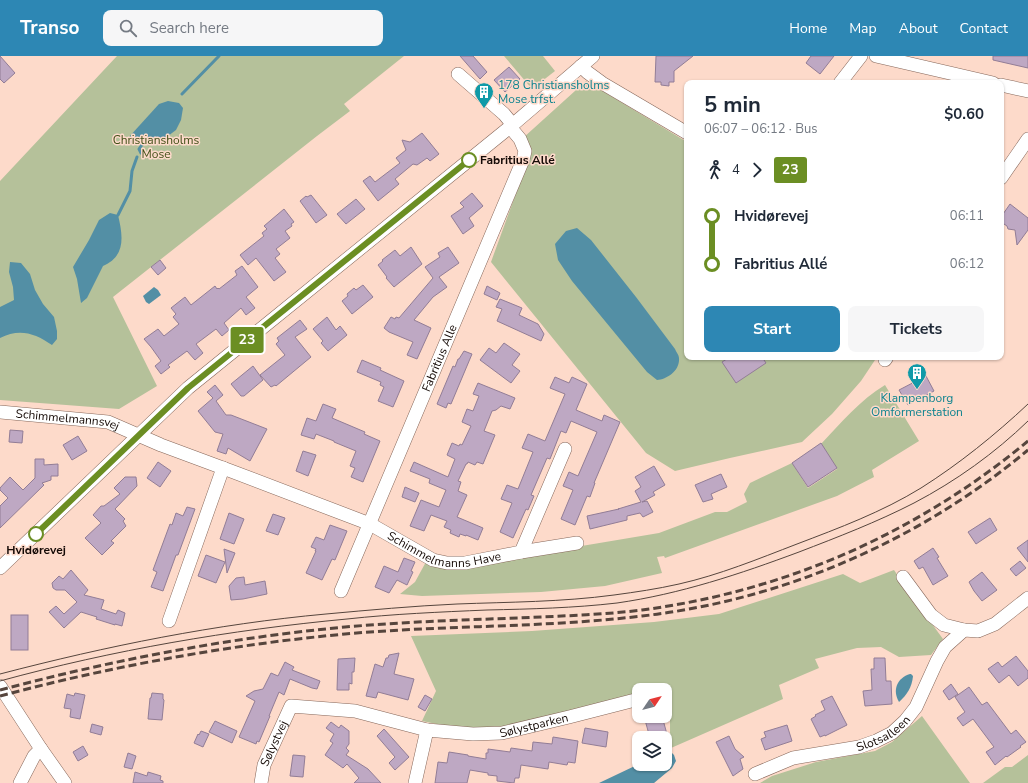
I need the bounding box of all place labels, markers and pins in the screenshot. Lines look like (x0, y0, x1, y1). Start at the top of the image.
place label: 178 Christiansholms Mose trfst. (498, 77, 610, 107)
building icon: 178 Christiansholms Mose trfst. (473, 81, 495, 109)
marker: Fabritius Allé (461, 152, 477, 168)
place label: Fabritius Allé (480, 152, 555, 168)
building icon: Klampenborg Omformerstation (906, 362, 928, 390)
place label: Klampenborg Omformerstation (871, 390, 963, 420)
marker: Hvidørevej (28, 526, 44, 542)
place label: Hvidørevej (6, 542, 66, 558)

